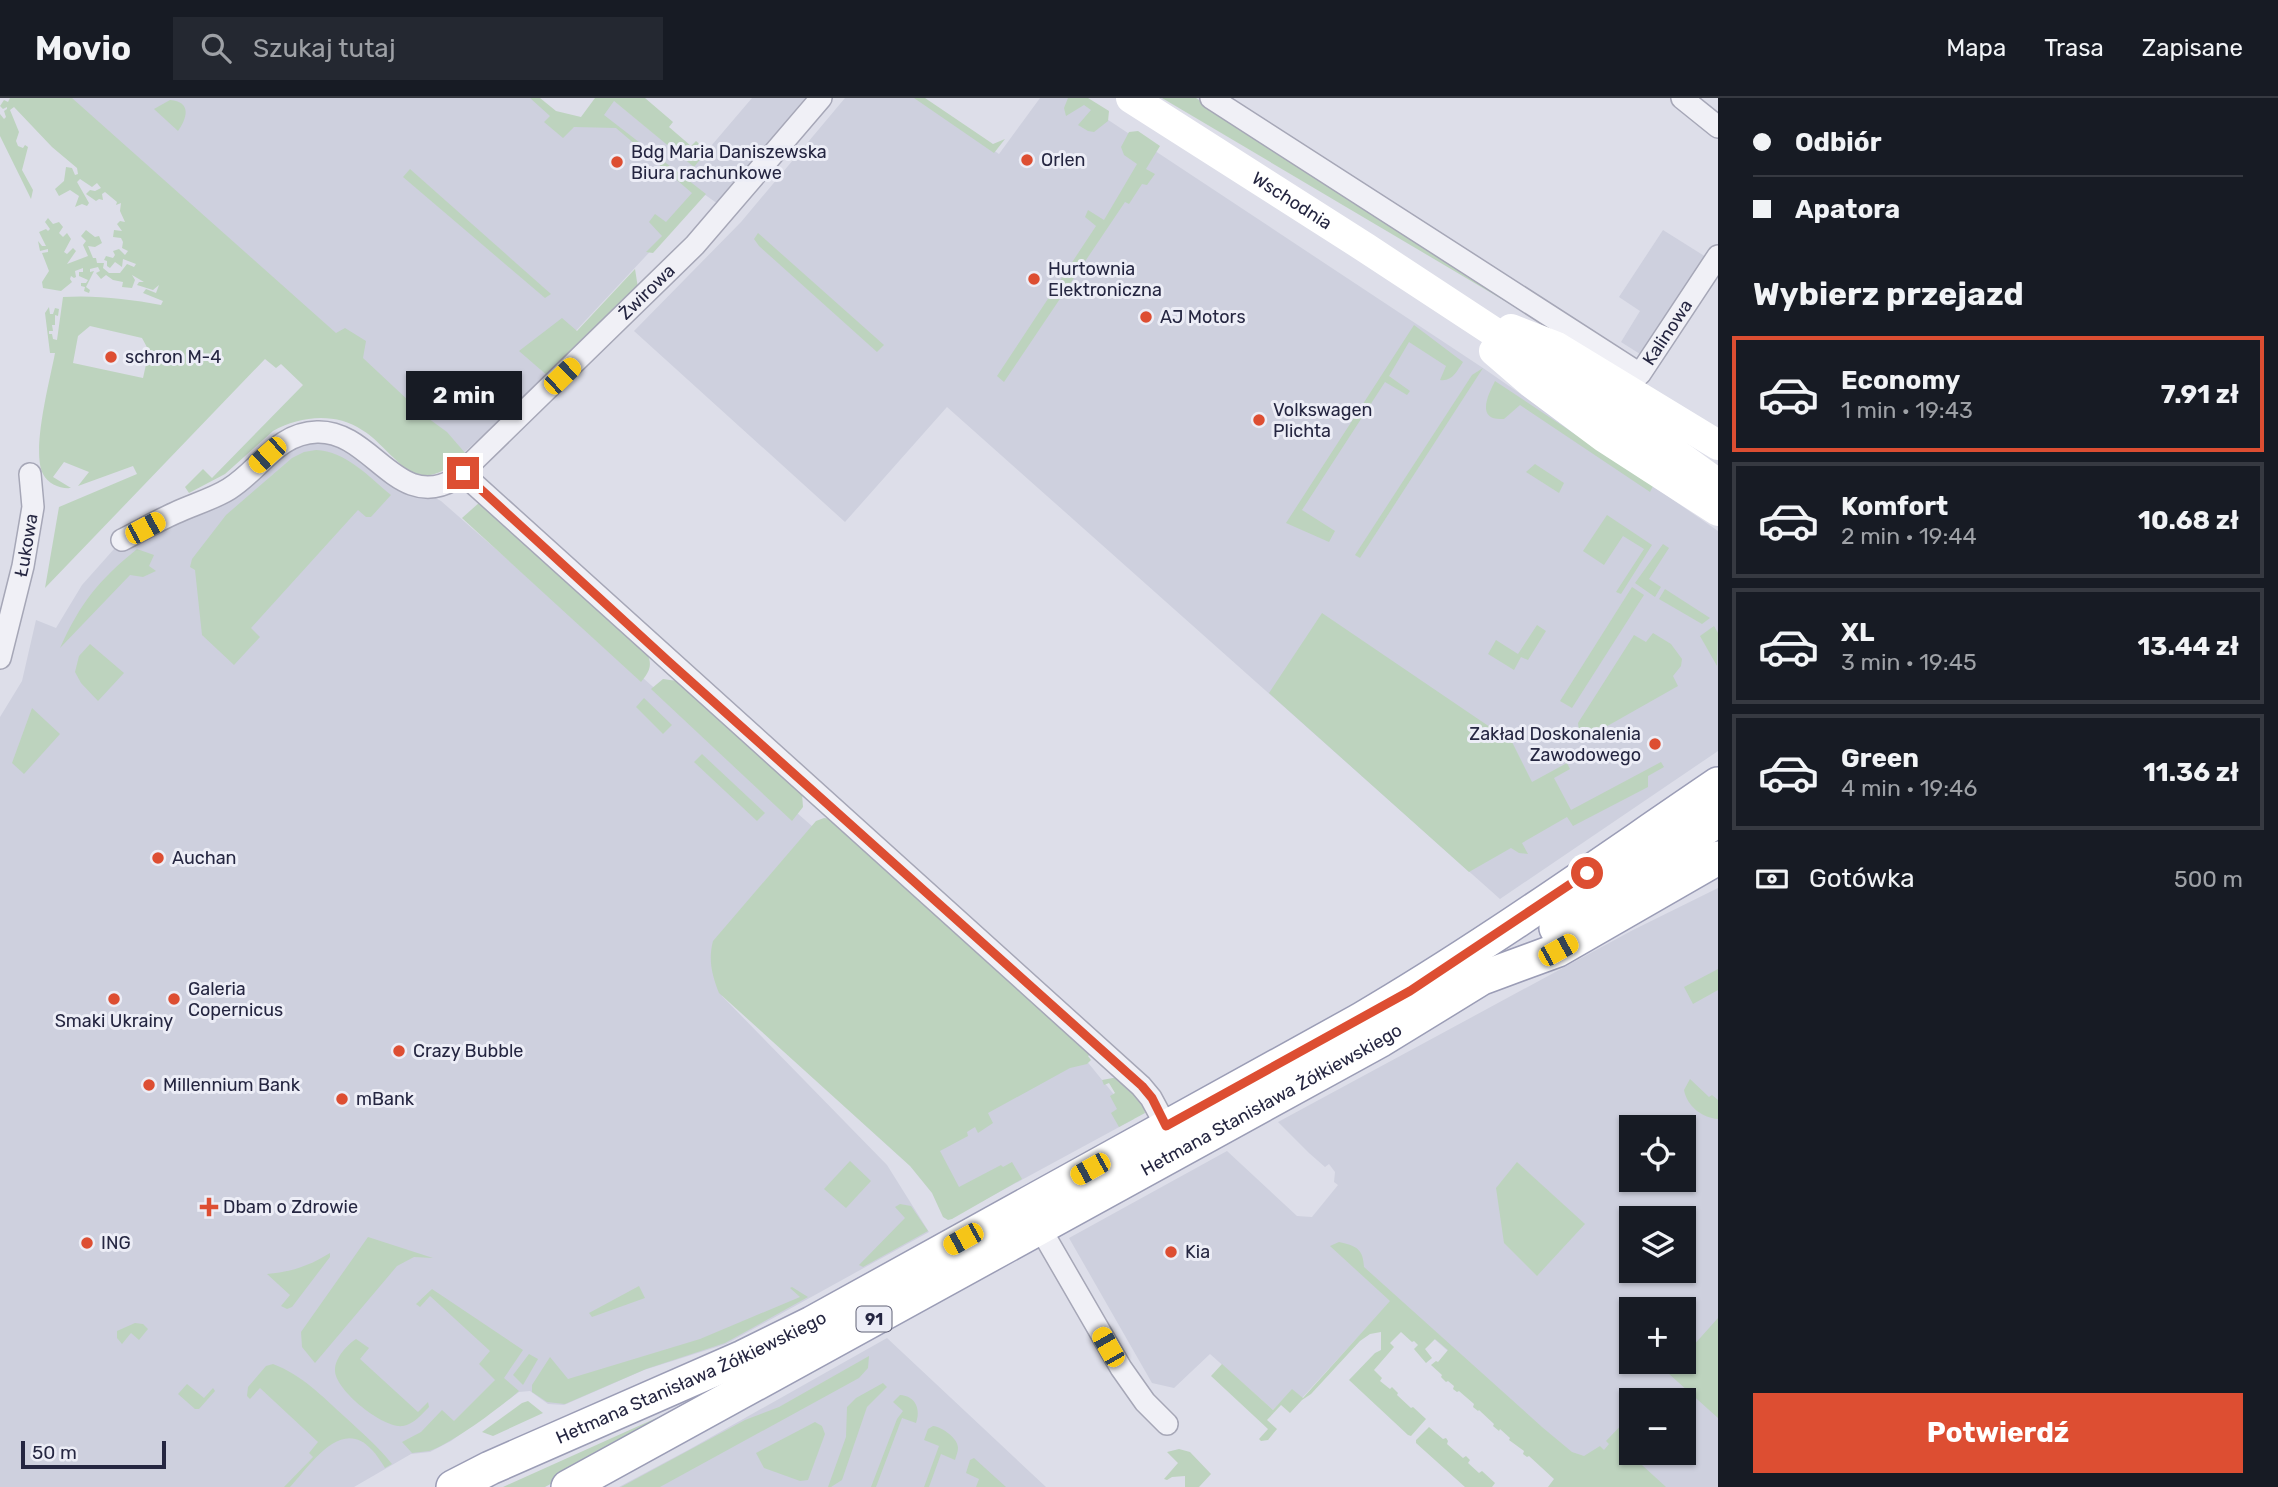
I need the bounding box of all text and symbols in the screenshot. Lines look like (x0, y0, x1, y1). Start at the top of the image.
search box (173, 17, 663, 80)
text: Movio (35, 29, 131, 68)
icon: search (197, 29, 235, 67)
text: Szukaj tutaj (253, 33, 396, 64)
text: Mapa (1946, 34, 2006, 62)
text: Trasa (2044, 34, 2104, 62)
text: Zapisane (2142, 34, 2243, 62)
text: Odbiór (1795, 127, 1881, 158)
place label: Bdg Maria Daniszewska Biura rachunkowe (631, 141, 827, 184)
place label: Orlen (1041, 149, 1085, 171)
marker: Orlen (1019, 152, 1035, 168)
marker: Bdg Maria Daniszewska Biura rachunkowe (609, 154, 625, 170)
street label: Wschodnia (1248, 167, 1336, 234)
text: Apatora (1795, 194, 1900, 225)
place label: Hurtownia Elektroniczna (1048, 258, 1162, 301)
street label: Żwirowa (614, 260, 680, 324)
marker: Hurtownia Elektroniczna (1026, 271, 1042, 287)
text: Wybierz przejazd (1753, 275, 2024, 313)
street label: Kalinowa (1638, 295, 1697, 370)
place label: AJ Motors (1160, 306, 1246, 328)
marker: AJ Motors (1138, 309, 1154, 325)
place label: schron M-4 (125, 346, 221, 368)
marker: schron M-4 (103, 349, 119, 365)
car (540, 354, 585, 398)
icon: car (1757, 363, 1820, 426)
text: Economy (1841, 365, 1960, 396)
callout: 2 min (405, 372, 521, 420)
text: 7.91 zł (2161, 379, 2239, 410)
text: 2 min (433, 381, 495, 409)
text: 1 min · 19:43 (1841, 396, 1973, 424)
place label: Volkswagen Plichta (1273, 399, 1372, 442)
marker: Volkswagen Plichta (1251, 412, 1267, 428)
car (245, 433, 290, 477)
route end (447, 457, 479, 489)
icon: car (1757, 489, 1820, 552)
text: Komfort (1841, 491, 1948, 522)
text: 10.68 zł (2138, 505, 2239, 536)
car (122, 509, 169, 547)
street label: Łukowa (10, 512, 43, 579)
text: 2 min · 19:44 (1841, 522, 1977, 550)
icon: car (1757, 615, 1820, 678)
text: XL (1841, 617, 1874, 648)
text: 13.44 zł (2137, 631, 2239, 662)
text: 3 min · 19:45 (1841, 648, 1977, 676)
place label: Zakład Doskonalenia Zawodowego (1469, 723, 1641, 766)
marker: Zakład Doskonalenia Zawodowego (1647, 736, 1663, 752)
icon: car (1757, 741, 1820, 804)
text: Green (1841, 743, 1919, 774)
text: 11.36 zł (2143, 757, 2239, 788)
text: 4 min · 19:46 (1841, 774, 1977, 802)
place label: Auchan (172, 847, 237, 869)
marker: Auchan (150, 850, 166, 866)
route start (1571, 857, 1603, 889)
icon: cash (1753, 860, 1791, 898)
text: Gotówka (1809, 863, 1915, 894)
text: 500 m (2174, 865, 2243, 893)
car (1535, 931, 1582, 969)
place label: Galeria Copernicus (188, 978, 283, 1021)
marker: Smaki Ukrainy (106, 991, 122, 1007)
marker: Galeria Copernicus (166, 991, 182, 1007)
place label: Smaki Ukrainy (55, 1010, 173, 1032)
street label: Hetmana Stanisława Żółkiewskiego (1137, 1019, 1406, 1181)
place label: Crazy Bubble (413, 1040, 523, 1062)
marker: Crazy Bubble (391, 1043, 407, 1059)
place label: Millennium Bank (163, 1074, 301, 1096)
marker: Millennium Bank (141, 1077, 157, 1093)
place label: mBank (356, 1088, 415, 1110)
marker: mBank (334, 1091, 350, 1107)
map controls (1619, 1115, 1696, 1465)
button: locate (1619, 1115, 1696, 1192)
car (1067, 1150, 1114, 1188)
place label: Dbam o Zdrowie (223, 1196, 358, 1218)
marker: Dbam o Zdrowie (201, 1199, 217, 1215)
button: layers (1619, 1206, 1696, 1283)
car (940, 1220, 987, 1258)
place label: ING (101, 1232, 131, 1254)
marker: ING (79, 1235, 95, 1251)
place label: Kia (1185, 1241, 1210, 1263)
marker: Kia (1163, 1244, 1179, 1260)
button: + (1619, 1297, 1696, 1374)
street label: Hetmana Stanisława Żółkiewskiego (552, 1306, 830, 1449)
road number: 91 (856, 1306, 892, 1331)
car (1089, 1324, 1128, 1370)
button: − (1619, 1388, 1696, 1465)
button: Potwierdź (1753, 1393, 2243, 1473)
scale bar (21, 1438, 166, 1470)
text: 50 m (32, 1441, 77, 1464)

